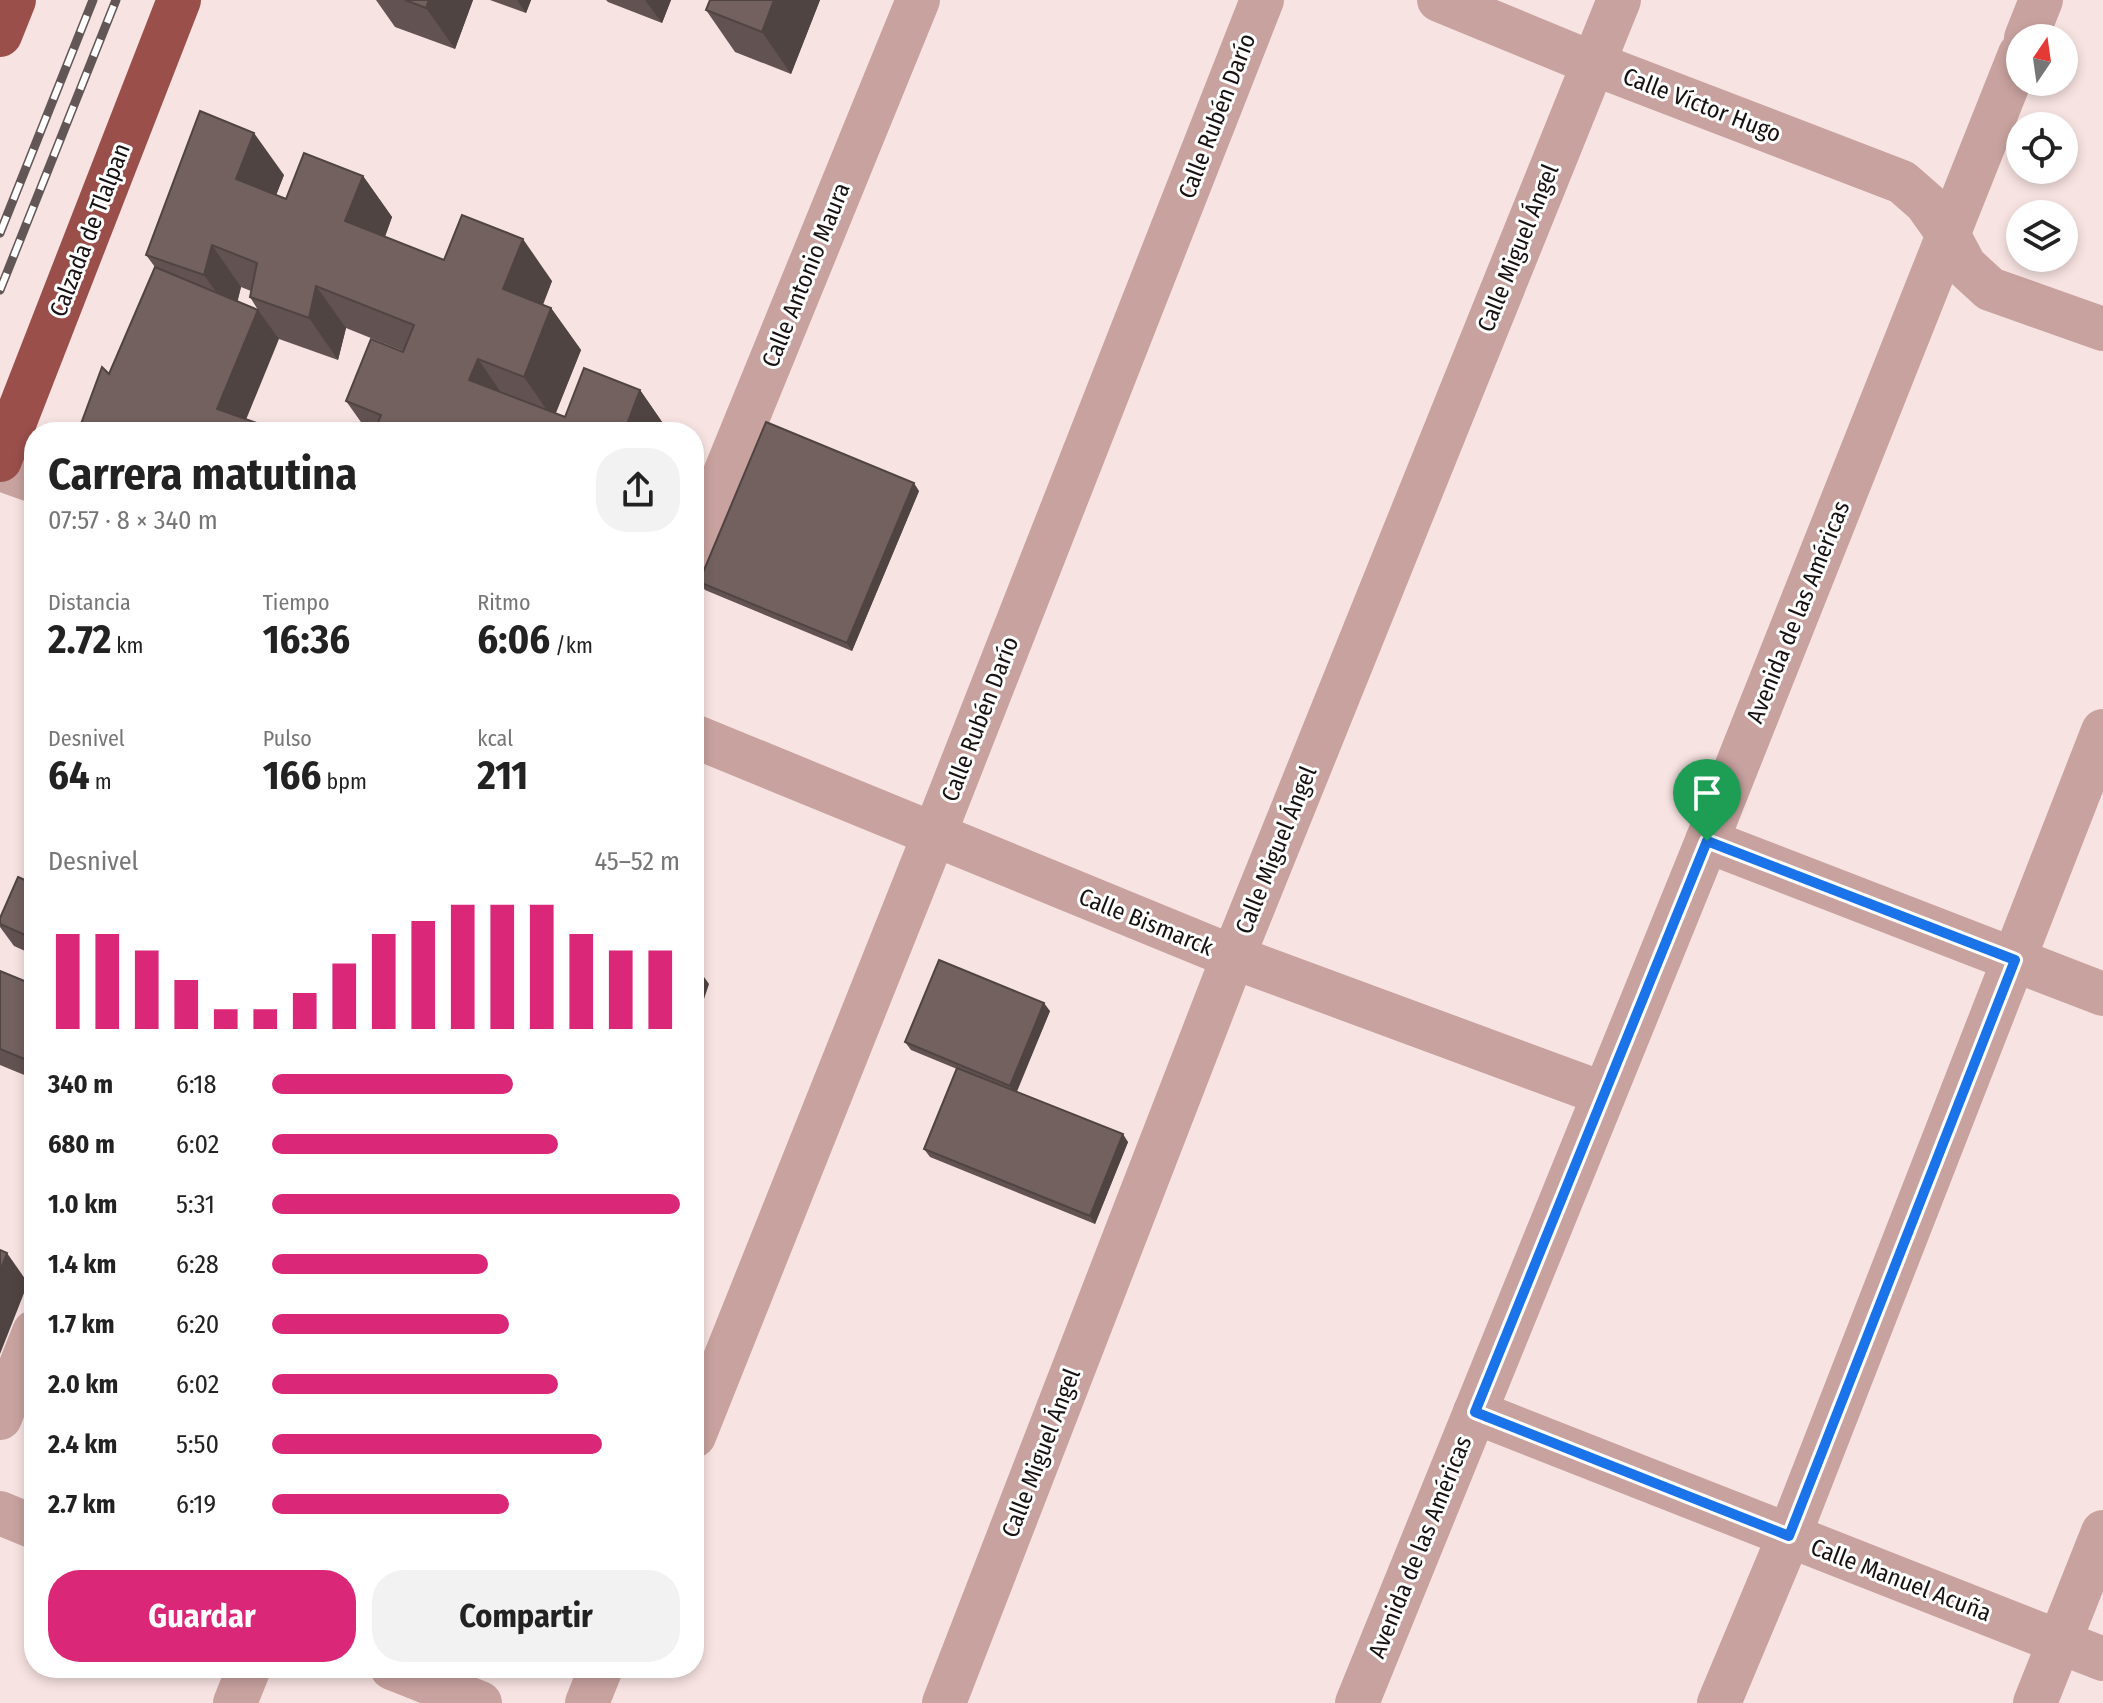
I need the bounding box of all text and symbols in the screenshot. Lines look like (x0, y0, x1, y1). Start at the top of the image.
north arrow (2006, 24, 2078, 96)
map controls (2006, 24, 2078, 272)
street label: Calle Rubén Darío (1173, 29, 1261, 203)
street label: Calle Víctor Hugo (1619, 62, 1785, 148)
button: locate (2006, 112, 2078, 184)
street label: Calzada de Tlalpan (44, 139, 136, 321)
street label: Calle Miguel Ángel (1471, 160, 1564, 336)
street label: Calle Antonio Maura (756, 179, 856, 371)
button: layers (2006, 200, 2078, 272)
text: Carrera matutina (48, 448, 357, 501)
button: share (596, 448, 680, 532)
street label: Avenida de las Américas (1741, 497, 1855, 727)
text: 07:57 · 8 × 340 m (48, 505, 218, 536)
text: Distancia (48, 589, 131, 616)
text: Tiempo (263, 589, 329, 616)
text: Ritmo (477, 589, 531, 616)
text: 2.72 (48, 616, 111, 664)
text: 16:36 (263, 616, 350, 664)
text: 6:06 (477, 616, 550, 664)
text: km (111, 632, 144, 659)
text: /km (550, 632, 593, 659)
street label: Calle Rubén Darío (936, 632, 1024, 806)
text: Desnivel (48, 725, 125, 752)
text: Pulso (263, 725, 312, 752)
text: kcal (477, 725, 513, 752)
text: 64 (48, 752, 89, 800)
text: 166 (263, 752, 321, 800)
text: 211 (477, 752, 528, 800)
pin (1673, 759, 1741, 841)
street label: Calle Miguel Ángel (1229, 762, 1322, 938)
text: m (89, 768, 112, 795)
text: bpm (321, 768, 367, 795)
icon: arrive (1685, 771, 1729, 815)
text: Desnivel (48, 846, 138, 877)
text: 45–52 m (594, 846, 680, 877)
street label: Calle Bismarck (1075, 882, 1218, 962)
text: 340 m (48, 1069, 113, 1100)
text: 6:18 (176, 1069, 216, 1100)
text: 680 m (48, 1129, 115, 1160)
text: 6:02 (176, 1129, 219, 1160)
text: 1.0 km (48, 1189, 117, 1220)
text: 5:31 (176, 1189, 215, 1220)
text: 1.4 km (48, 1249, 116, 1280)
text: 6:28 (176, 1249, 219, 1280)
text: 1.7 km (48, 1309, 115, 1340)
text: 6:20 (176, 1309, 219, 1340)
street label: Calle Miguel Ángel (995, 1364, 1086, 1541)
text: 2.0 km (48, 1369, 118, 1400)
text: 6:02 (176, 1369, 219, 1400)
text: 2.4 km (48, 1429, 117, 1460)
text: 5:50 (176, 1429, 219, 1460)
street label: Avenida de las Américas (1363, 1432, 1477, 1662)
text: 2.7 km (48, 1489, 116, 1520)
text: 6:19 (176, 1489, 216, 1520)
street label: Calle Manuel Acuña (1807, 1533, 1995, 1627)
button: Guardar (48, 1570, 356, 1662)
button: Compartir (372, 1570, 680, 1662)

